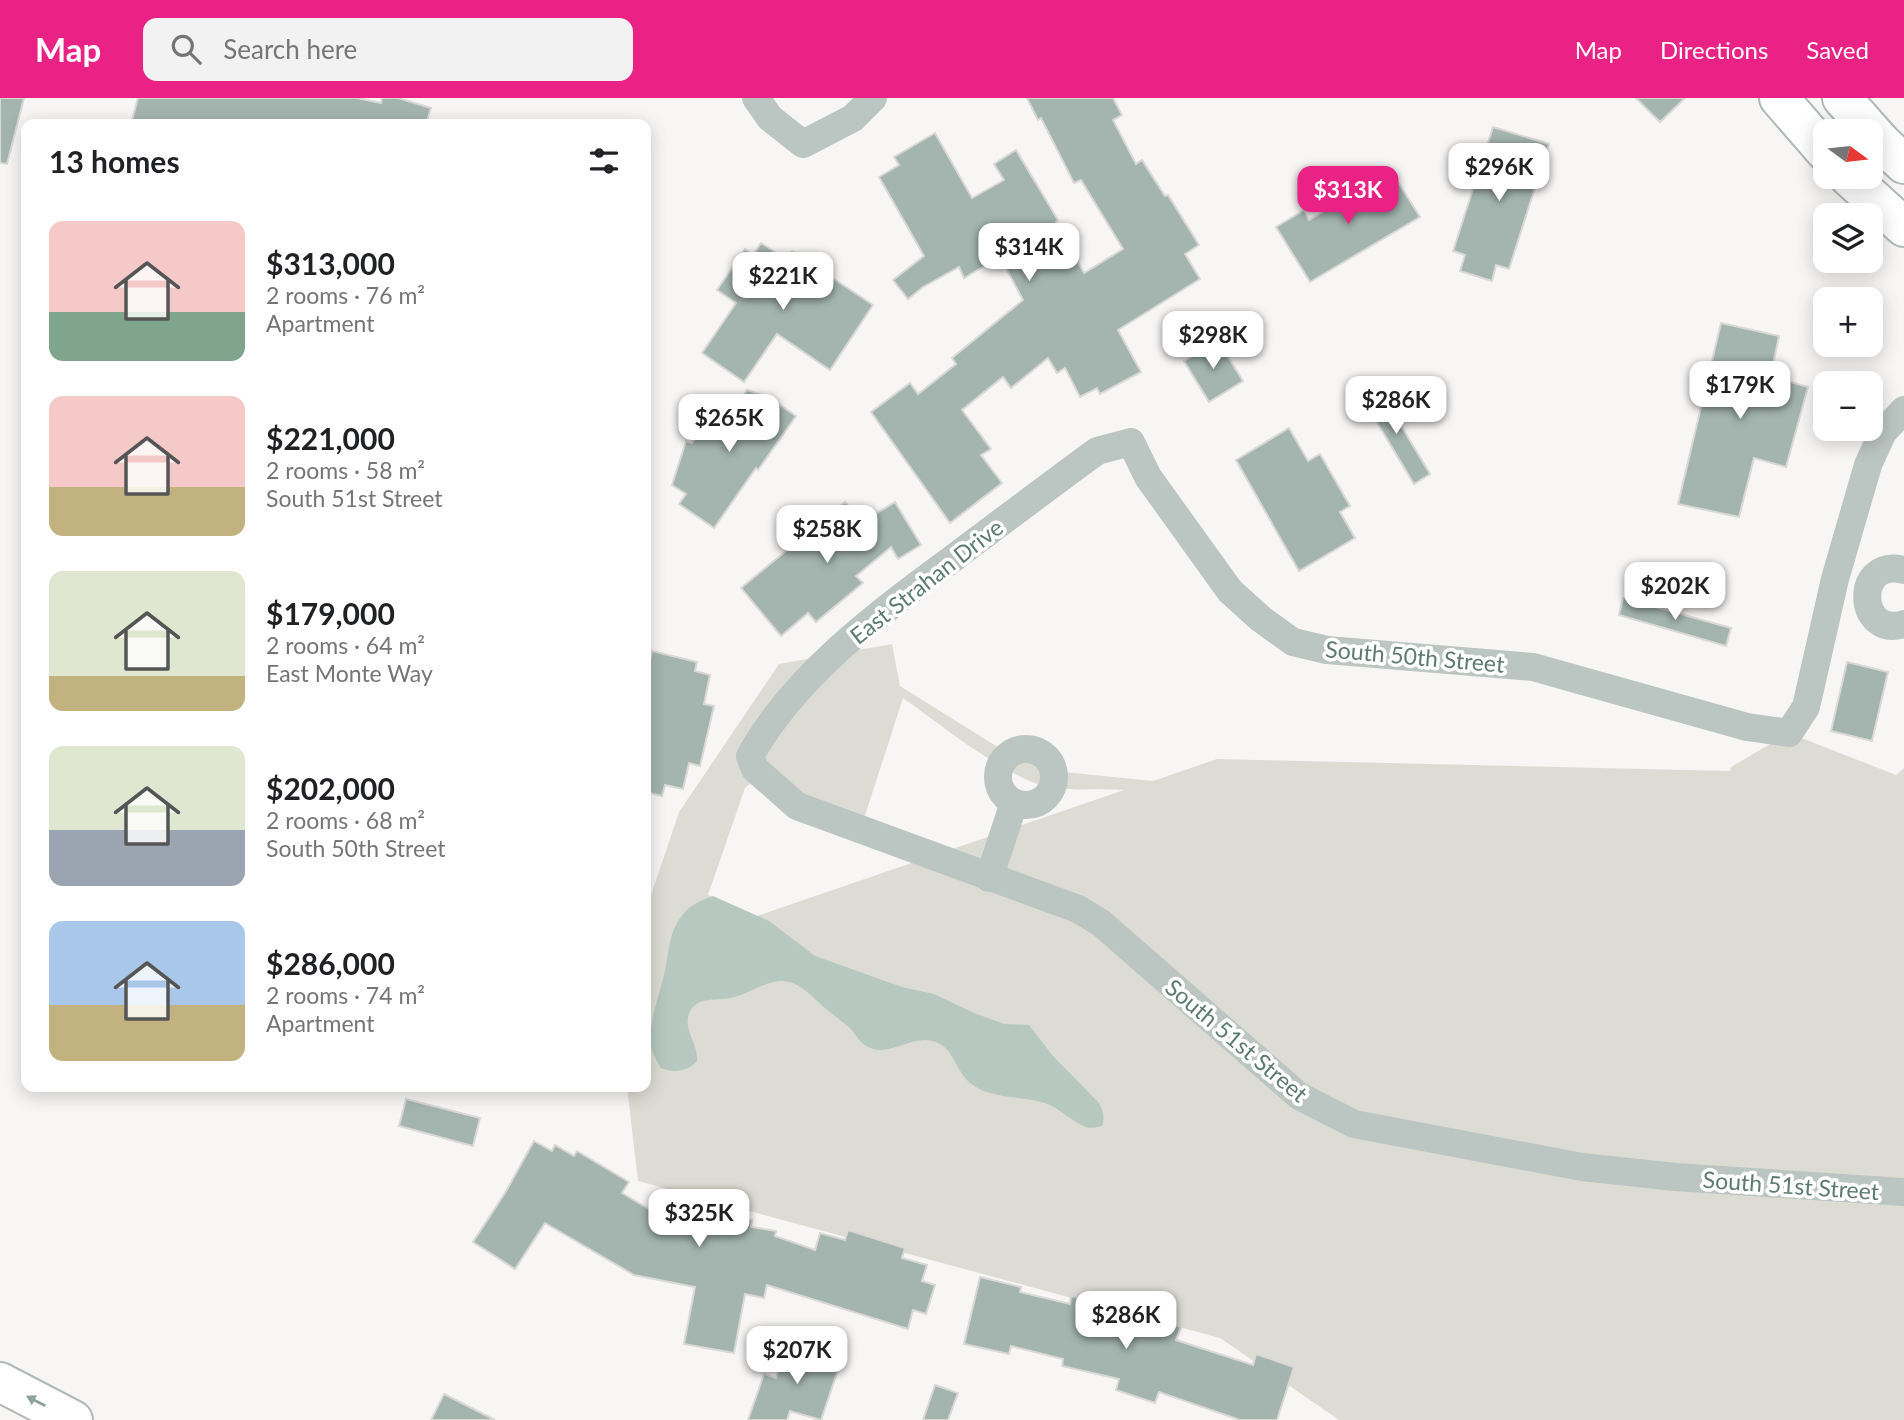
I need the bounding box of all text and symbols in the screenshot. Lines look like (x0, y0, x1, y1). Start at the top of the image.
search box (143, 18, 633, 81)
text: Map (35, 29, 101, 69)
icon: search (167, 30, 205, 68)
text: Search here (223, 33, 357, 65)
text: Map (1575, 35, 1622, 64)
text: Directions (1660, 35, 1768, 64)
text: Saved (1806, 35, 1869, 64)
north arrow (1813, 119, 1883, 189)
map controls (1813, 119, 1883, 441)
icon: filters (585, 142, 623, 180)
text: 13 homes (49, 143, 180, 179)
pin: $296K (1450, 144, 1548, 203)
text: $296K (1464, 152, 1534, 180)
pin: $313K (1299, 166, 1397, 226)
text: $313K (1313, 175, 1383, 203)
button: layers (1813, 203, 1883, 273)
pin: $314K (980, 223, 1078, 283)
text: $314K (994, 232, 1064, 260)
text: $313,000 (266, 245, 395, 281)
icon: home (105, 249, 189, 333)
pin: $221K (734, 252, 832, 312)
text: $221K (748, 261, 818, 289)
text: 2 rooms · 76 m² (266, 281, 425, 309)
button: + (1813, 287, 1883, 357)
text: Apartment (266, 309, 374, 337)
pin: $298K (1164, 312, 1262, 371)
text: $298K (1178, 320, 1248, 348)
pin: $179K (1691, 362, 1789, 421)
text: $179K (1705, 370, 1775, 398)
button: − (1813, 371, 1883, 441)
pin: $286K (1347, 376, 1445, 436)
text: $286K (1361, 385, 1431, 413)
pin: $265K (680, 394, 778, 454)
text: $265K (694, 403, 764, 431)
text: $221,000 (266, 420, 395, 456)
icon: home (105, 424, 189, 508)
text: 2 rooms · 58 m² (266, 456, 425, 484)
text: South 51st Street (266, 484, 443, 512)
pin: $258K (778, 505, 876, 565)
street label: East Strahan Drive (844, 513, 1008, 649)
text: $258K (792, 514, 862, 542)
pin: $202K (1626, 562, 1724, 622)
text: $202K (1640, 571, 1710, 599)
text: $179,000 (266, 595, 395, 631)
icon: home (105, 599, 189, 683)
text: 2 rooms · 64 m² (266, 631, 425, 659)
street label: South 50th Street (1324, 634, 1506, 678)
text: East Monte Way (266, 659, 433, 687)
text: $202,000 (266, 770, 395, 806)
icon: home (105, 774, 189, 858)
text: 2 rooms · 68 m² (266, 806, 425, 834)
text: South 50th Street (266, 834, 445, 862)
text: $286,000 (266, 945, 395, 981)
icon: home (105, 949, 189, 1033)
street label: South 51st Street (1160, 973, 1314, 1108)
text: 2 rooms · 74 m² (266, 981, 425, 1009)
text: Apartment (266, 1009, 374, 1037)
street label: South 51st Street (1702, 1165, 1881, 1205)
pin: $325K (650, 1190, 748, 1249)
text: $325K (664, 1198, 734, 1226)
pin: $286K (1077, 1292, 1175, 1351)
text: $286K (1091, 1300, 1161, 1328)
pin: $207K (748, 1326, 846, 1386)
text: $207K (762, 1335, 832, 1363)
one-way arrow (26, 1395, 46, 1407)

